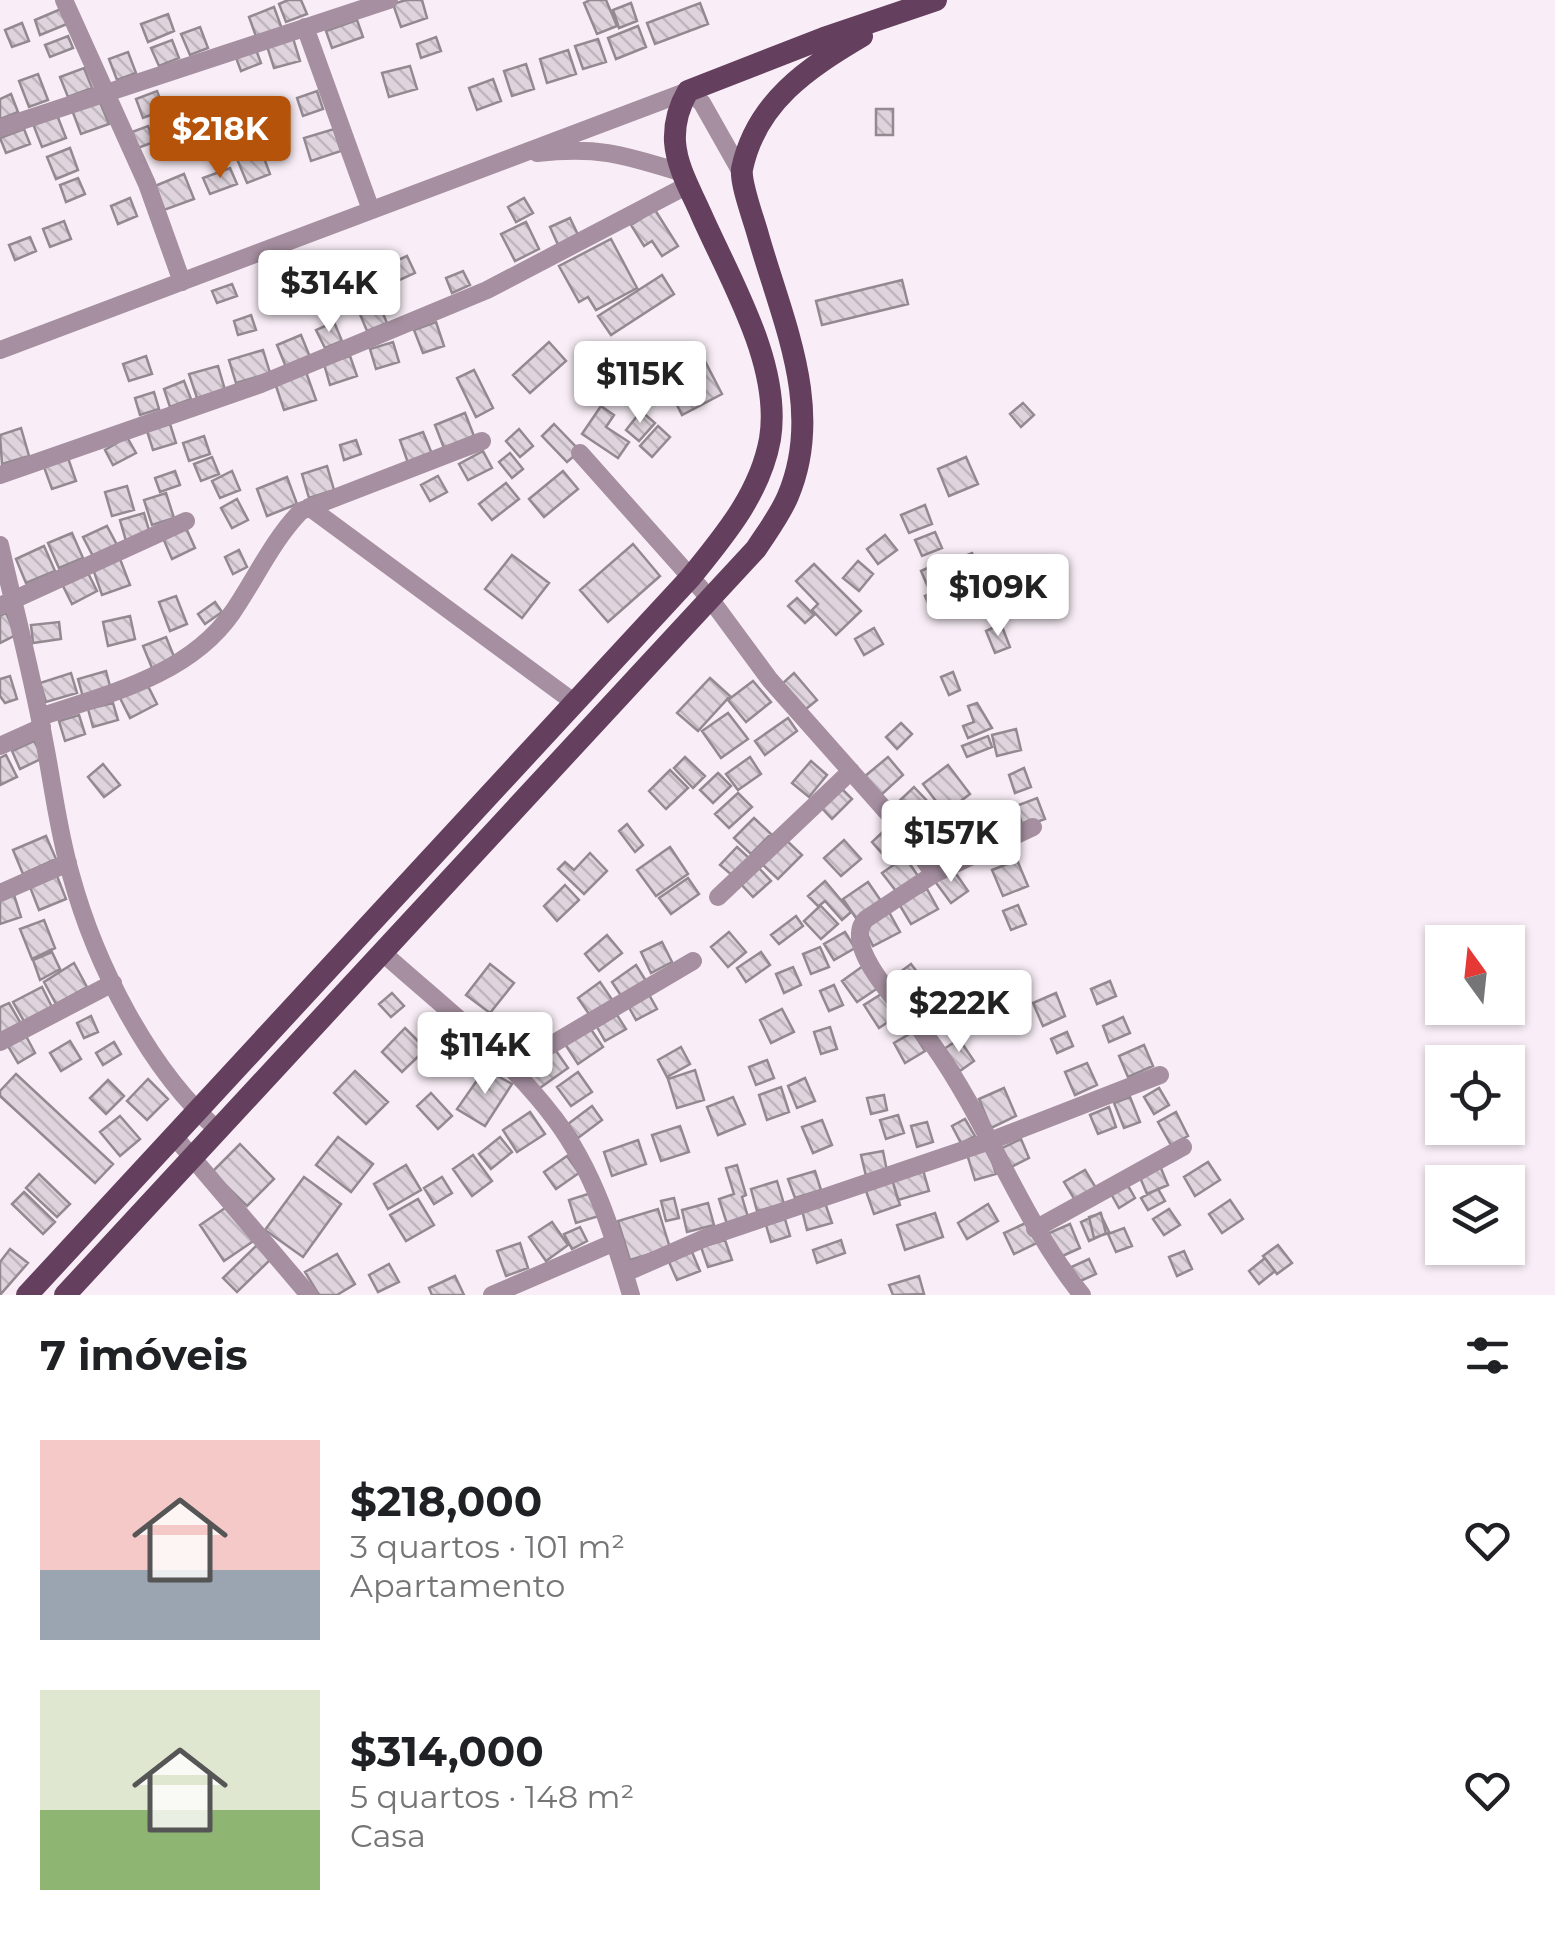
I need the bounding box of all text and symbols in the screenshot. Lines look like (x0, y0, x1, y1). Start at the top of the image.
pin: $218K (150, 96, 290, 181)
text: $218K (172, 109, 268, 148)
pin: $314K (259, 250, 399, 335)
text: $314K (280, 263, 378, 302)
pin: $115K (570, 341, 710, 426)
text: $115K (596, 354, 684, 393)
pin: $109K (928, 554, 1068, 639)
text: $109K (949, 567, 1047, 606)
pin: $157K (881, 800, 1021, 885)
text: $157K (904, 813, 998, 852)
north arrow (1425, 925, 1525, 1025)
map controls (1425, 925, 1525, 1265)
pin: $222K (889, 970, 1029, 1055)
text: $222K (909, 983, 1009, 1022)
pin: $114K (415, 1012, 555, 1097)
text: $114K (440, 1025, 530, 1064)
button: locate (1425, 1045, 1525, 1145)
button: layers (1425, 1165, 1525, 1265)
icon: filters (1460, 1328, 1515, 1383)
text: 7 imóveis (40, 1329, 248, 1381)
text: $218,000 (350, 1475, 542, 1527)
icon: home (120, 1480, 240, 1600)
icon: heart (1460, 1513, 1515, 1568)
text: 3 quartos · 101 m² (350, 1527, 625, 1566)
text: Apartamento (350, 1566, 565, 1605)
text: $314,000 (350, 1725, 544, 1777)
icon: home (120, 1730, 240, 1850)
icon: heart (1460, 1763, 1515, 1818)
text: 5 quartos · 148 m² (350, 1777, 634, 1816)
text: Casa (350, 1816, 426, 1855)

